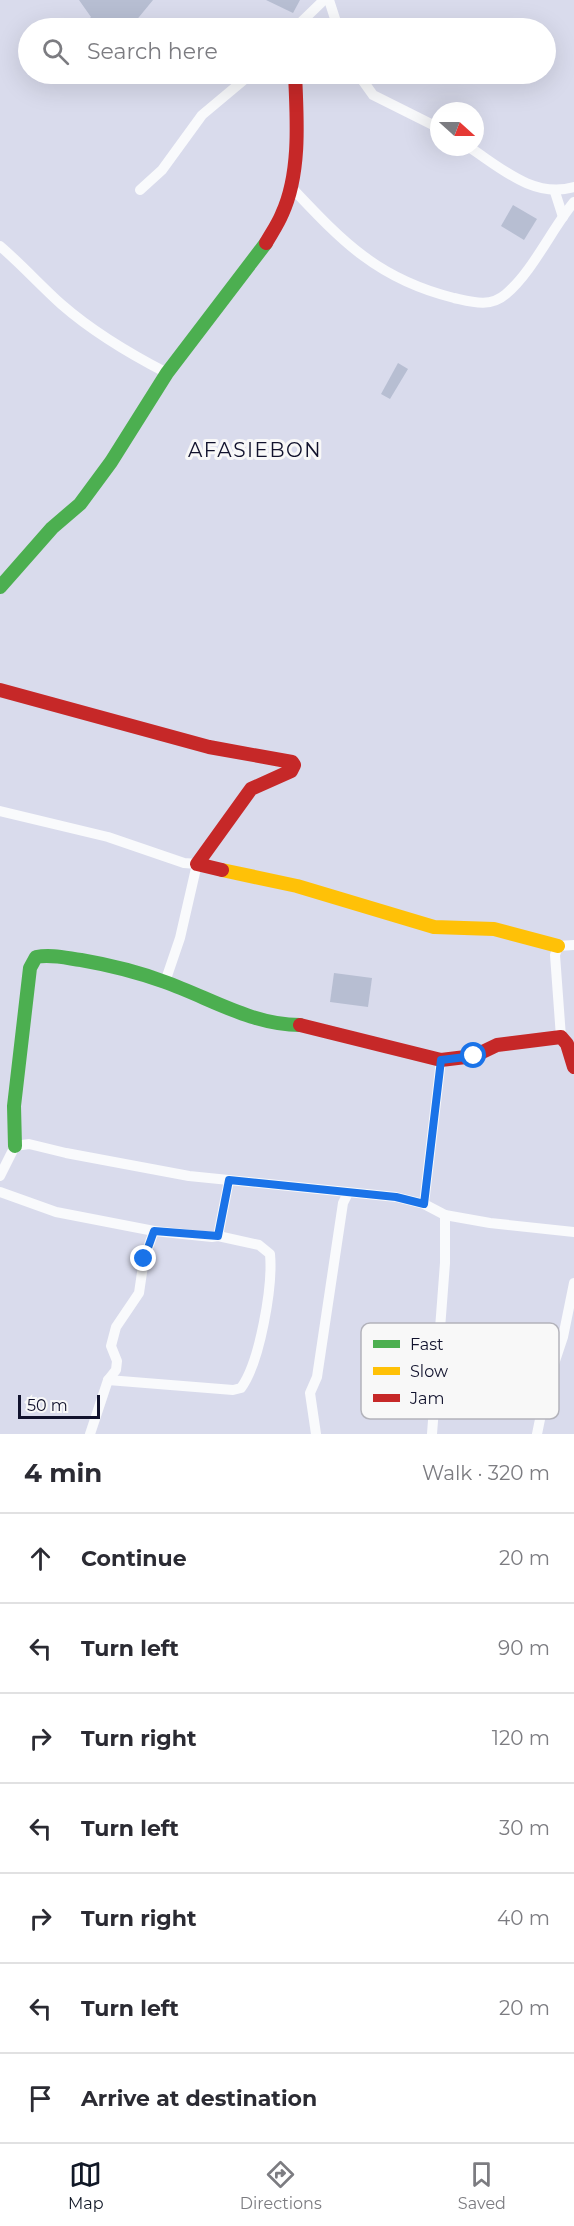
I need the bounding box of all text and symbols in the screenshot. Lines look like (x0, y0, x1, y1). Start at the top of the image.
search box (18, 18, 556, 84)
icon: search (39, 35, 72, 68)
text: Search here (87, 38, 218, 65)
north arrow (430, 102, 484, 156)
district label: AFASIEBON (188, 438, 322, 462)
route start (460, 1042, 486, 1068)
route end (130, 1245, 156, 1271)
legend (361, 1323, 559, 1419)
text: Fast (410, 1335, 444, 1354)
text: Slow (410, 1362, 448, 1381)
text: Jam (409, 1389, 444, 1408)
scale bar (18, 1392, 100, 1420)
text: 50 m (27, 1396, 68, 1415)
text: 4 min (24, 1457, 102, 1489)
text: Walk · 320 m (422, 1461, 550, 1485)
icon: ahead (24, 1542, 57, 1575)
text: Continue (81, 1545, 187, 1572)
text: 20 m (499, 1546, 550, 1570)
icon: left (24, 1632, 57, 1665)
text: Turn left (81, 1635, 179, 1662)
text: 90 m (498, 1636, 550, 1660)
icon: right (24, 1722, 57, 1755)
text: Turn right (81, 1725, 196, 1752)
text: 120 m (492, 1726, 550, 1750)
icon: left (24, 1812, 57, 1845)
text: Turn left (81, 1815, 179, 1842)
text: 30 m (499, 1816, 550, 1840)
icon: right (24, 1902, 57, 1935)
text: Turn right (81, 1905, 196, 1932)
text: 40 m (497, 1906, 550, 1930)
icon: left (24, 1992, 57, 2025)
text: Turn left (81, 1995, 179, 2022)
text: 20 m (499, 1996, 550, 2020)
icon: arrive (24, 2082, 57, 2115)
text: Arrive at destination (81, 2085, 317, 2112)
tab: Map (68, 2158, 104, 2213)
tab: Directions (240, 2158, 322, 2213)
tab: Saved (458, 2158, 506, 2213)

